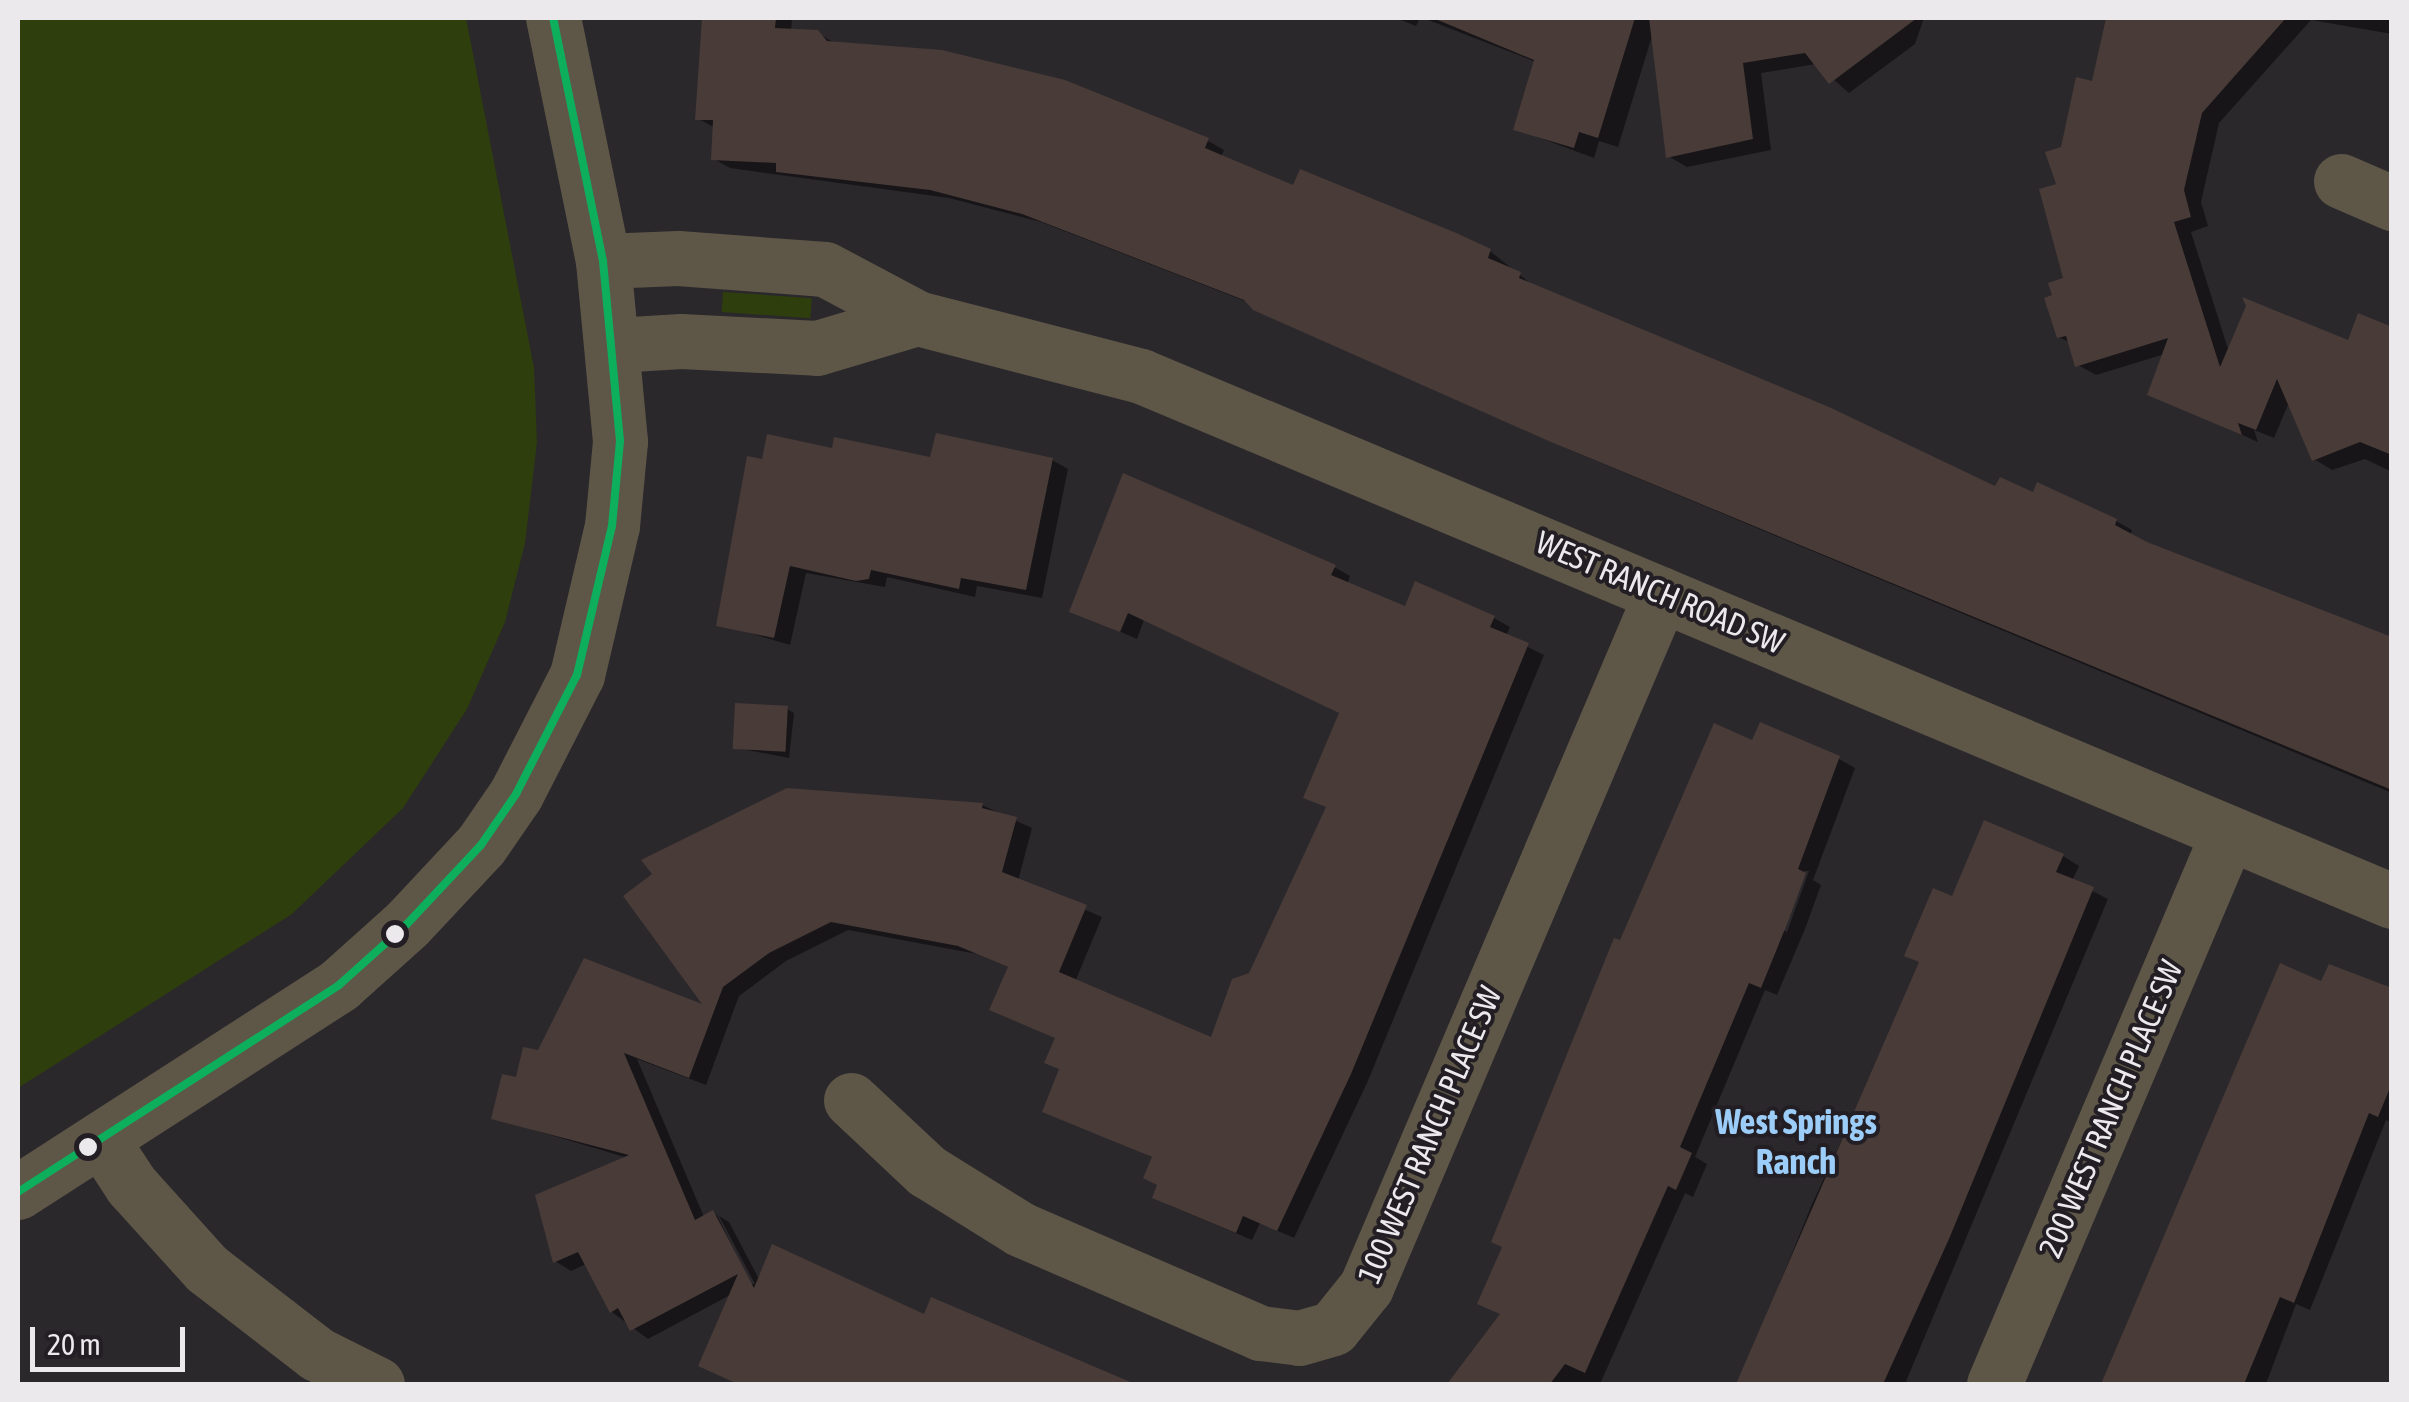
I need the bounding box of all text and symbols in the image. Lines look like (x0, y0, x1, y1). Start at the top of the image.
street label: WEST RANCH ROAD SW (1530, 523, 1790, 663)
unlabelled marker (385, 924, 405, 944)
street label: 200 WEST RANCH PLACE SW (2031, 955, 2191, 1263)
street label: 100 WEST RANCH PLACE SW (1350, 981, 1510, 1289)
district label: West Springs Ranch (1715, 1100, 1877, 1182)
unlabelled marker (78, 1137, 98, 1157)
scale bar (35, 1307, 190, 1369)
text: 20 m (47, 1327, 101, 1361)

